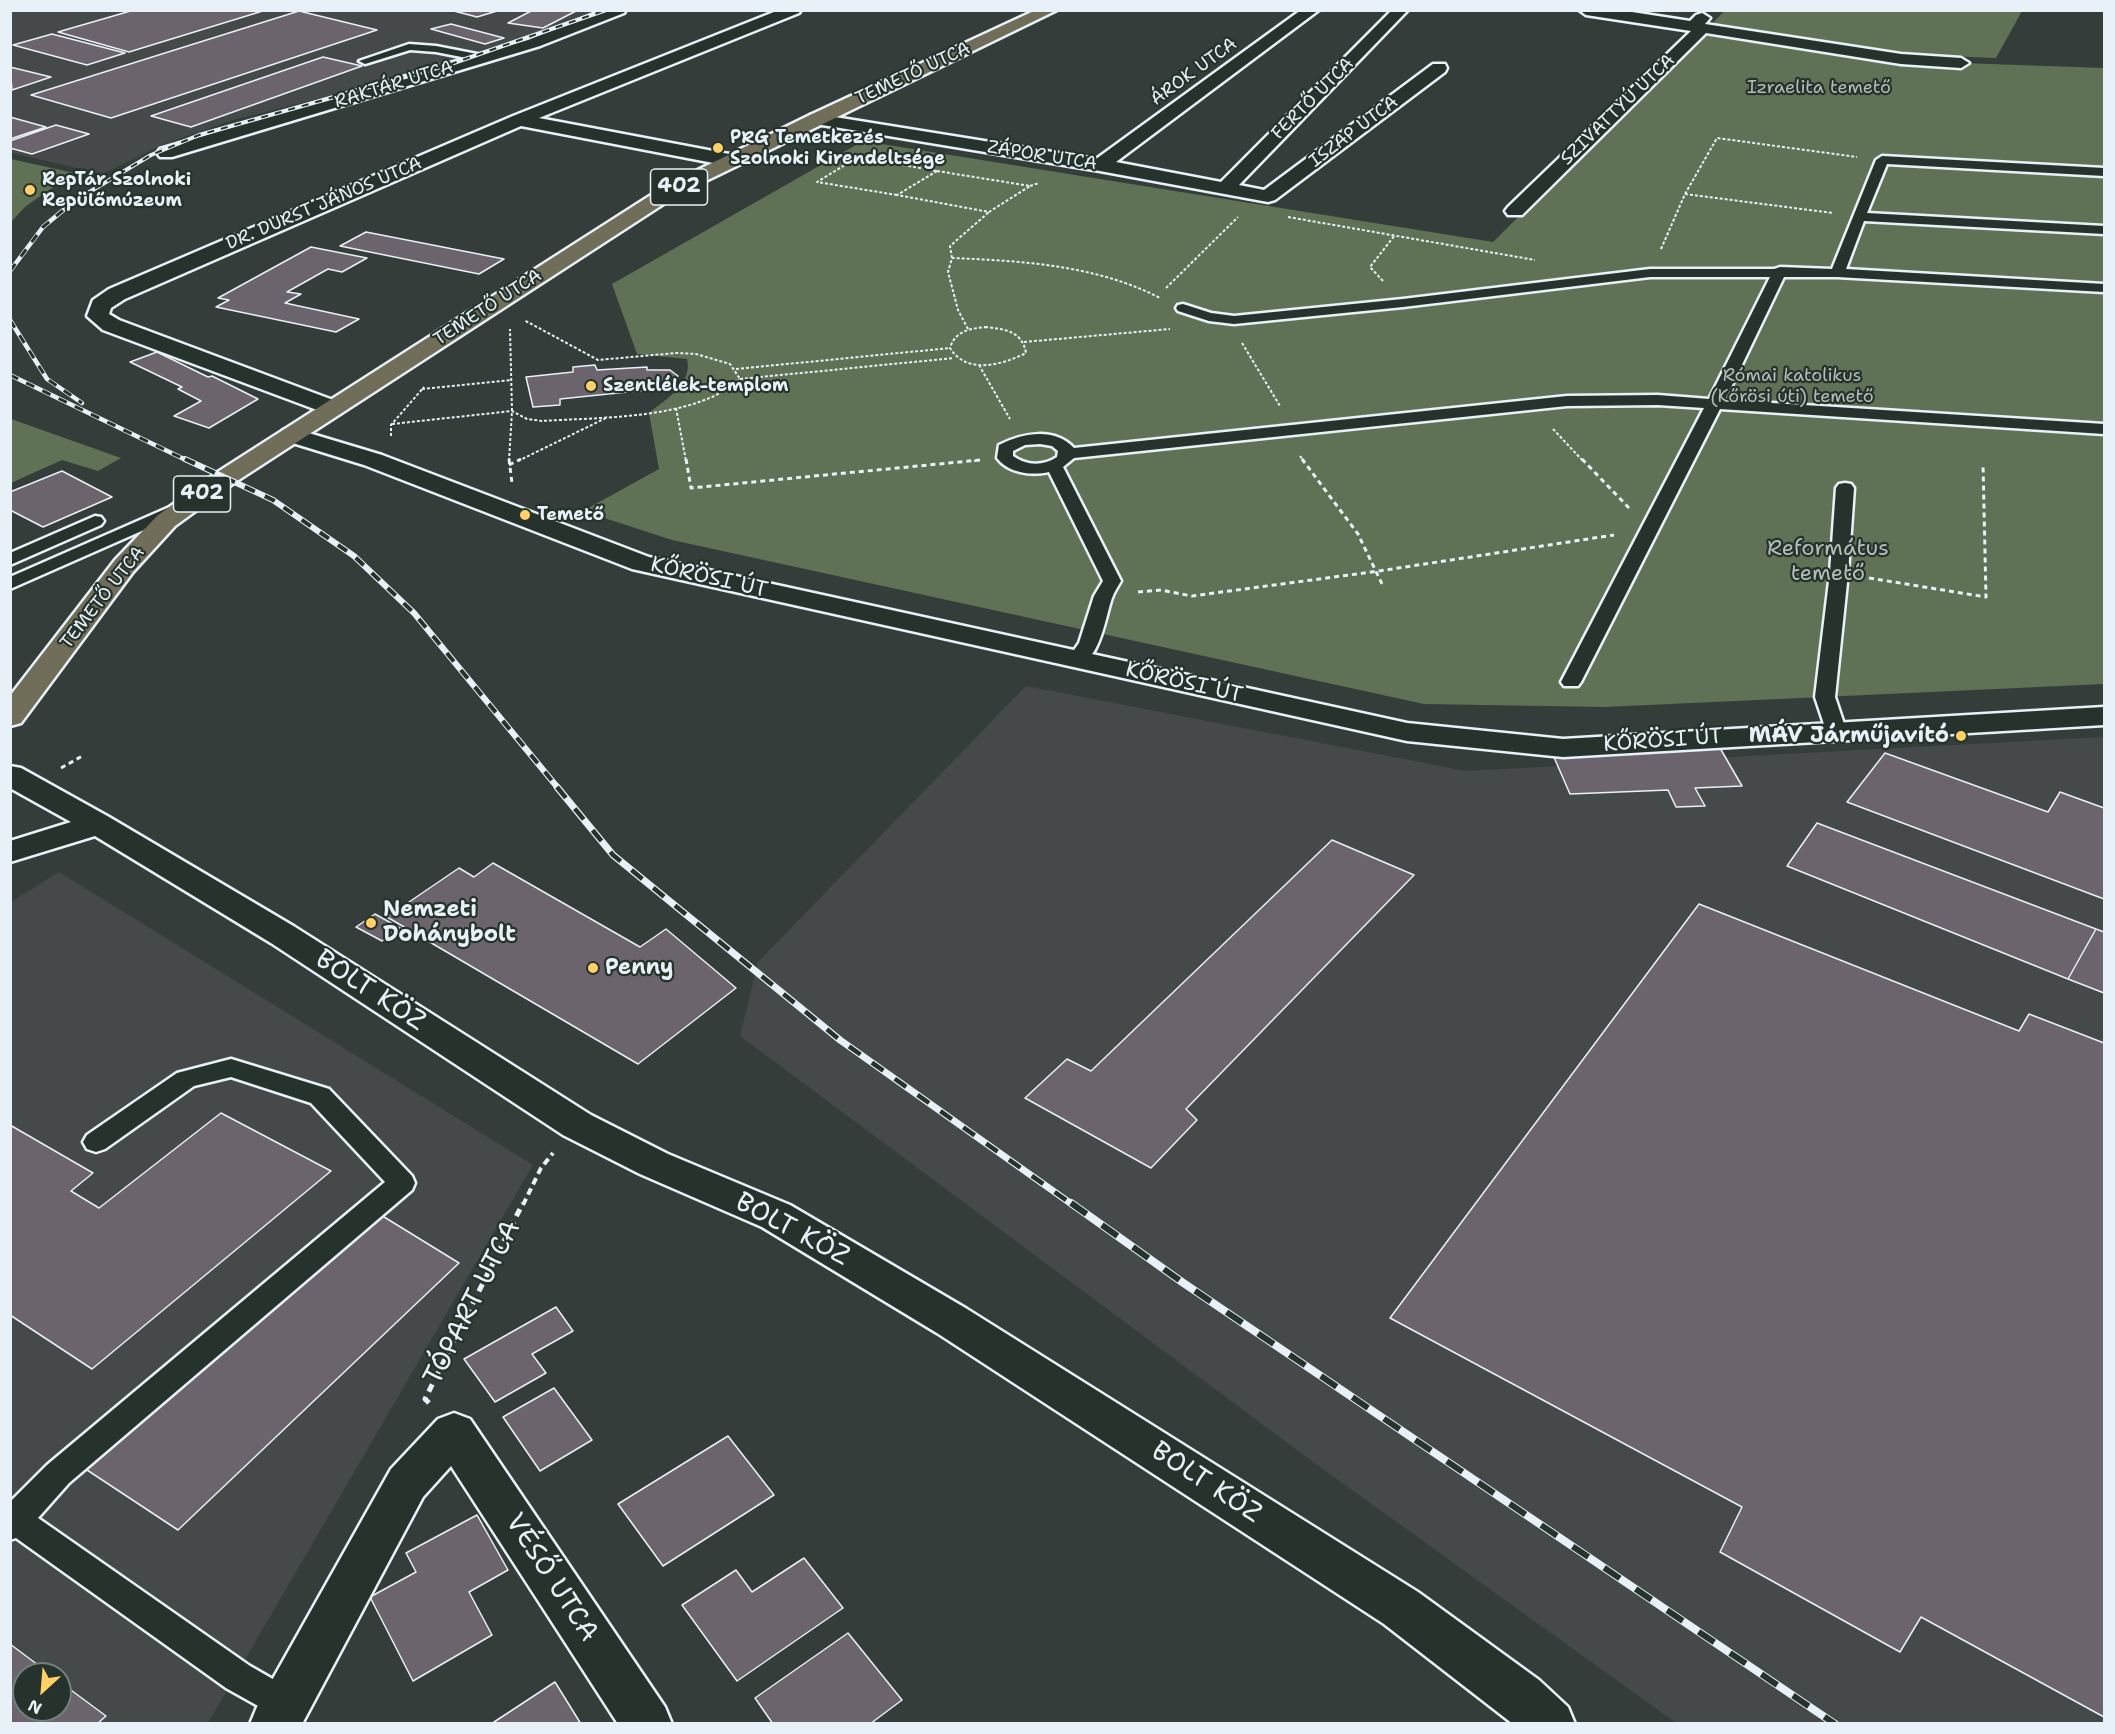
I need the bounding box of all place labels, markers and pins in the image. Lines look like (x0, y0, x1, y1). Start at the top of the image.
place label: PRG Temetkezés Szolnoki Kirendeltsége (730, 127, 945, 170)
marker: PRG Temetkezés Szolnoki Kirendeltsége (711, 141, 725, 155)
place label: RepTár Szolnoki Repülőmúzeum (42, 169, 191, 212)
marker: RepTár Szolnoki Repülőmúzeum (23, 183, 37, 197)
place label: Szentlélek-templom (603, 375, 788, 397)
marker: Szentlélek-templom (584, 379, 598, 393)
place label: Temető (537, 504, 604, 526)
marker: Temető (518, 508, 532, 522)
place label: MÁV Járműjavító (1749, 723, 1949, 749)
marker: MÁV Járműjavító (1954, 729, 1968, 743)
place label: Nemzeti Dohánybolt (383, 897, 516, 948)
marker: Nemzeti Dohánybolt (364, 916, 378, 930)
place label: Penny (605, 955, 673, 981)
marker: Penny (586, 961, 600, 975)

